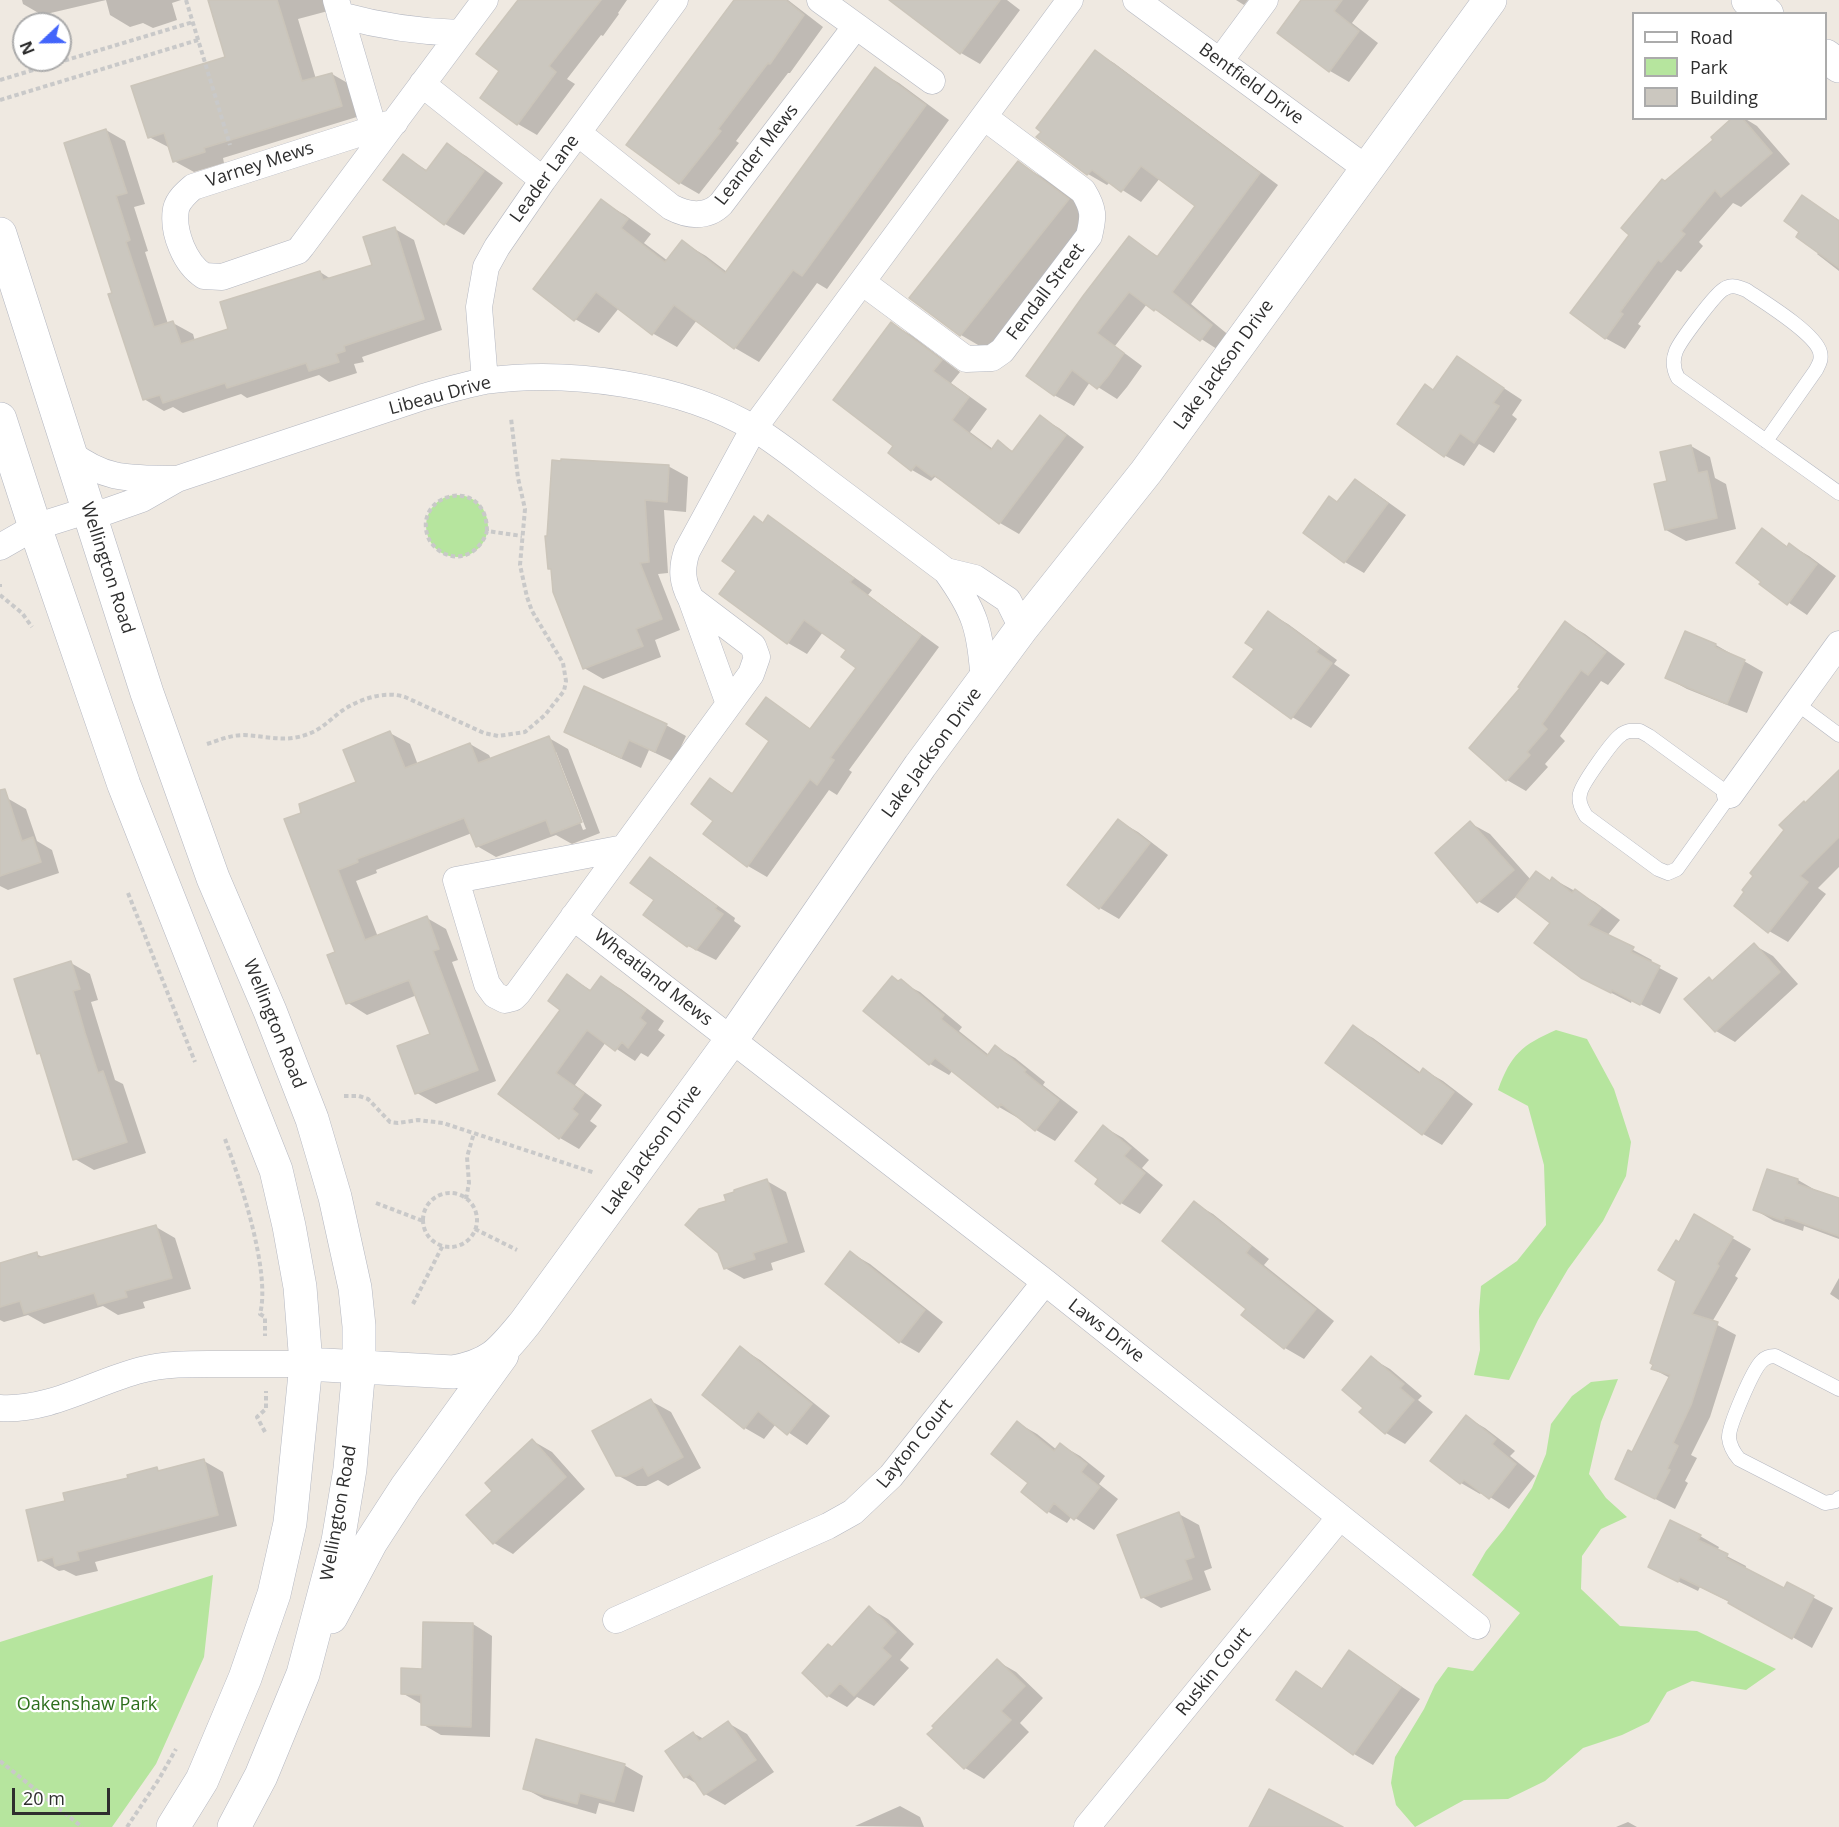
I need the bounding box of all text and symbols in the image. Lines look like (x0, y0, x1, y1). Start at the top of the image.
north arrow (12, 12, 72, 72)
legend (1632, 12, 1827, 120)
text: Road (1690, 25, 1733, 49)
text: N (15, 38, 40, 58)
street label: Bentfield Drive (1194, 39, 1308, 129)
text: Park (1690, 55, 1728, 79)
text: Building (1690, 85, 1758, 109)
street label: Leander Mews (711, 100, 803, 210)
street label: Leader Lane (506, 131, 584, 227)
street label: Varney Mews (204, 137, 316, 193)
street label: Fendall Street (1003, 239, 1089, 345)
street label: Lake Jackson Drive (1169, 296, 1279, 434)
street label: Libeau Drive (387, 372, 493, 420)
street label: Wellington Road (76, 499, 138, 637)
street label: Lake Jackson Drive (877, 684, 987, 822)
street label: Wheatland Mews (590, 925, 716, 1031)
street label: Wellington Road (238, 956, 310, 1092)
street label: Lake Jackson Drive (597, 1081, 707, 1219)
street label: Laws Drive (1064, 1295, 1148, 1367)
street label: Layton Court (873, 1395, 957, 1493)
street label: Wellington Road (316, 1444, 362, 1582)
street label: Ruskin Court (1172, 1623, 1256, 1721)
park label: Oakenshaw Park (17, 1694, 157, 1716)
scale bar (15, 1776, 112, 1814)
text: 20 m (23, 1786, 65, 1810)

